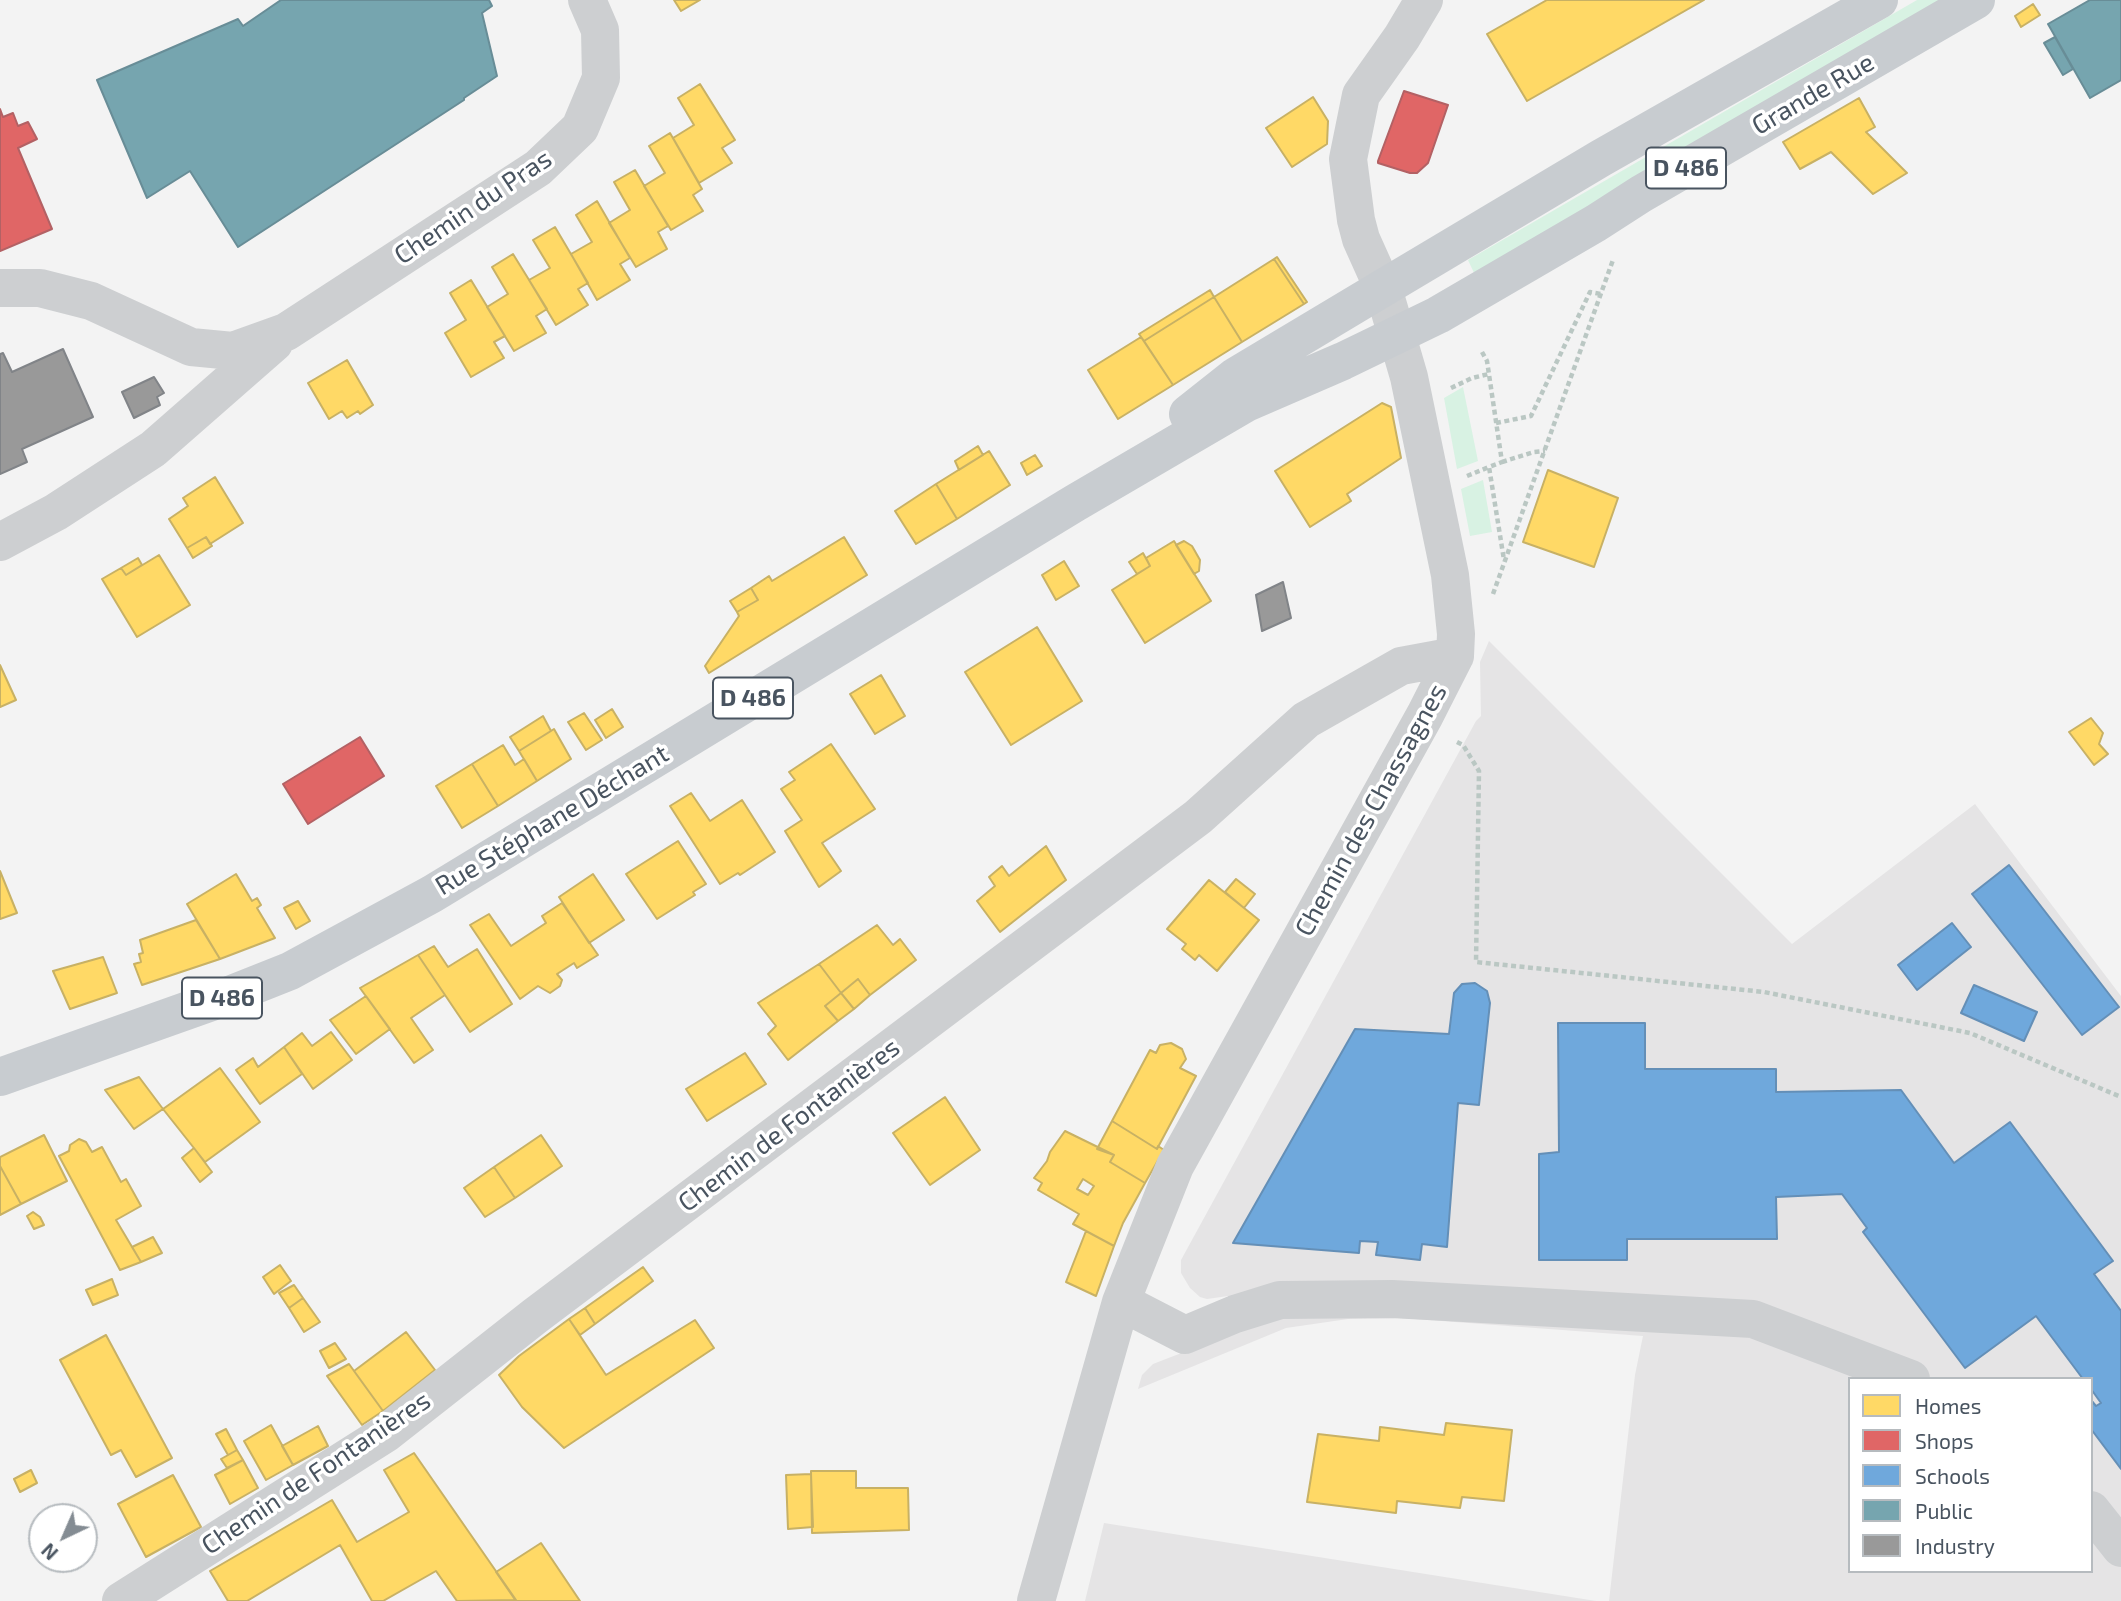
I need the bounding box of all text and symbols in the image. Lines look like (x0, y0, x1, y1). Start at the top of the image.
street label: Grande Rue (1746, 47, 1880, 141)
street label: Chemin du Pras (389, 143, 557, 271)
road number: D 486 (1646, 148, 1726, 188)
road number: D 486 (713, 678, 793, 718)
street label: Chemin des Chassagnes (1289, 678, 1453, 942)
street label: Rue Stéphane Déchant (430, 738, 674, 902)
road number: D 486 (182, 978, 262, 1018)
street label: Chemin de Fontanières (672, 1032, 906, 1218)
legend (1848, 1377, 2093, 1573)
street label: Chemin de Fontanières (196, 1385, 436, 1561)
text: Homes (1915, 1393, 1981, 1418)
text: Shops (1915, 1428, 1974, 1453)
text: Schools (1915, 1463, 1990, 1488)
text: Public (1915, 1498, 1973, 1523)
north arrow (28, 1503, 98, 1573)
text: Industry (1915, 1533, 1995, 1558)
text: N (37, 1539, 62, 1565)

